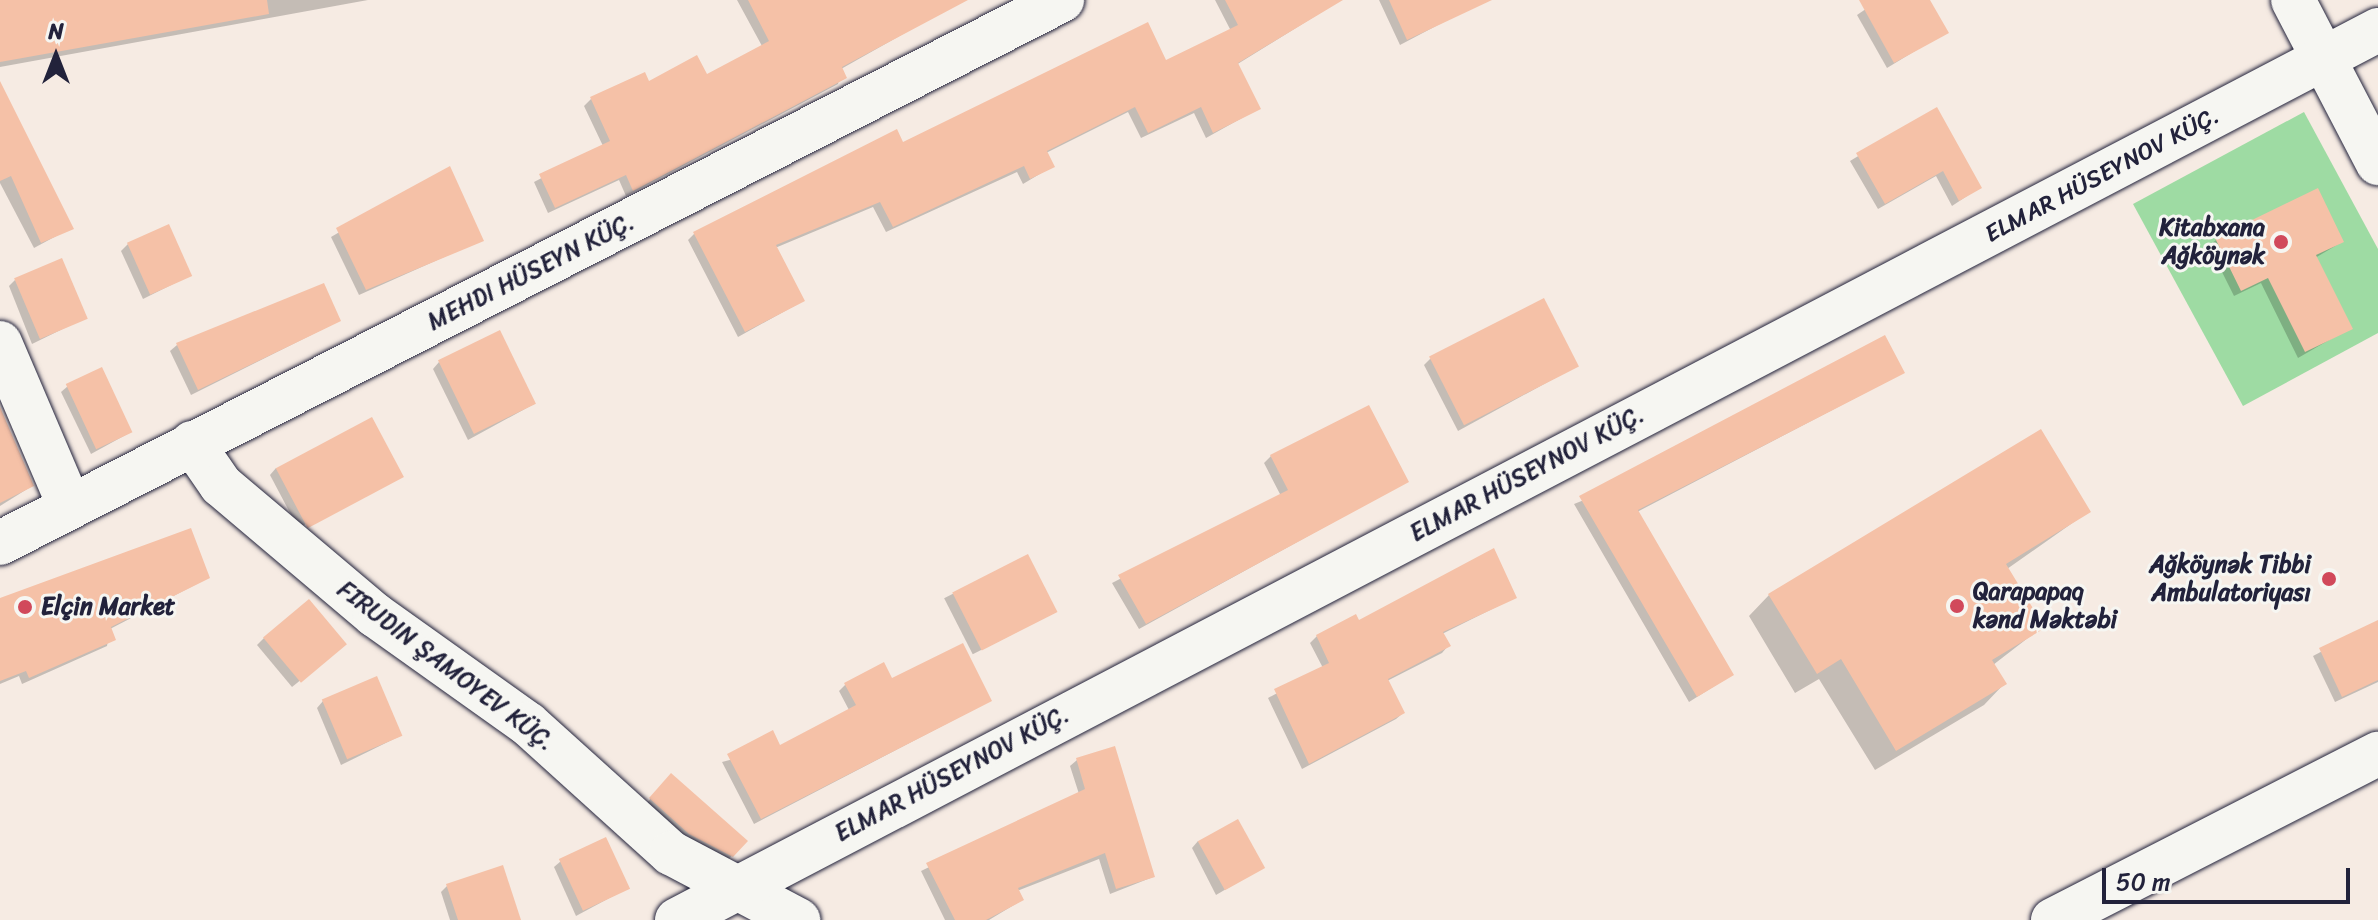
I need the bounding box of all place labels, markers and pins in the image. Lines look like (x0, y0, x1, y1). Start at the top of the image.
place label: Kitabxana Ağköynək (2159, 214, 2265, 270)
marker: Kitabxana Ağköynək (2272, 233, 2290, 251)
place label: Ağköynək Tibbi Ambulatoriyası (2149, 551, 2311, 607)
marker: Ağköynək Tibbi Ambulatoriyası (2318, 568, 2340, 590)
place label: Qarapapaq kənd Məktəbi (1973, 578, 2117, 634)
place label: Elçin Market (41, 593, 175, 621)
marker: Qarapapaq kənd Məktəbi (1948, 597, 1966, 615)
marker: Elçin Market (16, 598, 34, 616)

